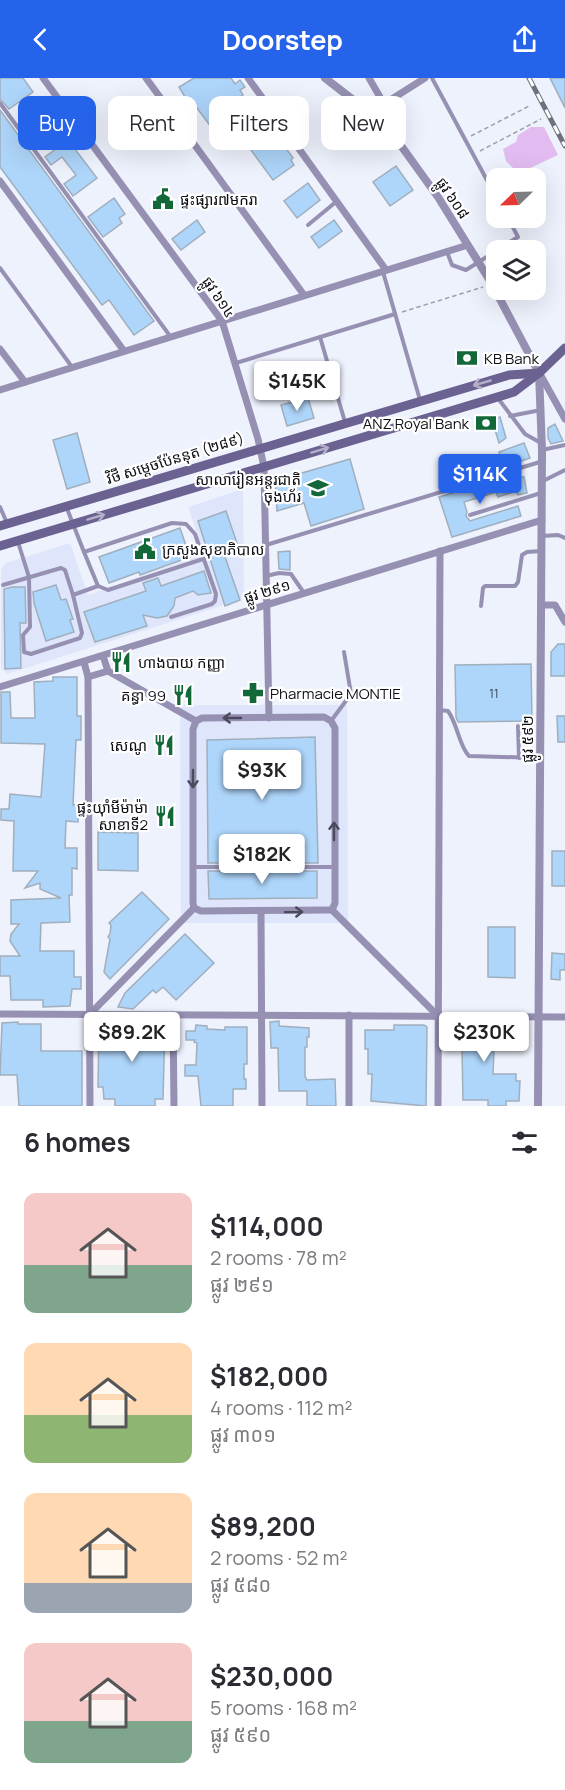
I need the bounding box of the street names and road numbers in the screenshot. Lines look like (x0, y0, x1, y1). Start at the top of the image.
street label: ផ្លូវ ៦០៨ (429, 173, 475, 225)
street label: ផ្លូវ ៦១៤ (195, 272, 241, 324)
street label: វិថី សម្តេចប៉ែននុត (២៨៩) (103, 427, 246, 489)
street label: ផ្លូវ ២៩១ (241, 574, 294, 611)
street label: ផ្លូវ ៥៩២ (517, 715, 541, 763)

